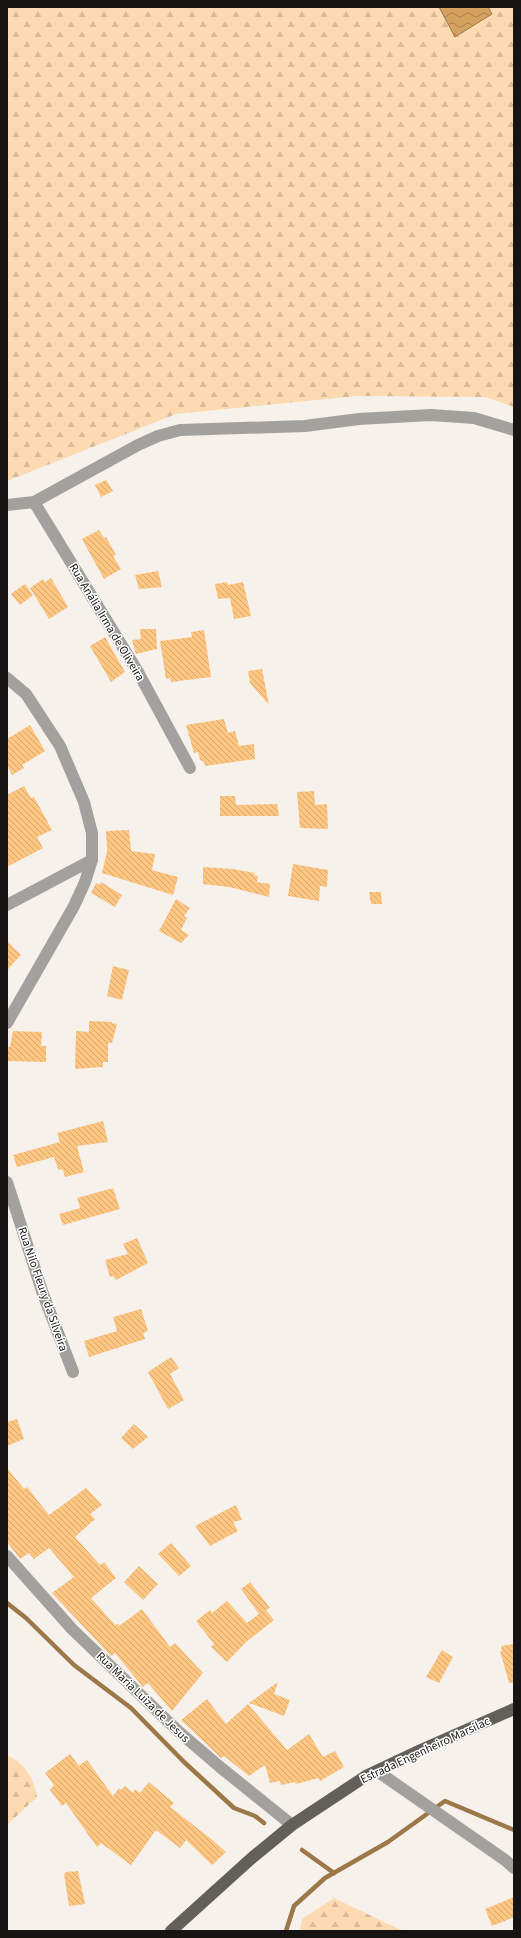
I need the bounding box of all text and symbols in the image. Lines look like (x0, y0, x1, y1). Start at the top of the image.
street label: Rua Anália Irma de Oliveira (65, 560, 148, 684)
street label: Rua Nilo Fleury da Silveira (13, 1225, 72, 1354)
street label: Rua Maria Luiza de Jesus (92, 1648, 193, 1747)
street label: Estrada Engenheiro Marsilac (358, 1713, 493, 1788)

